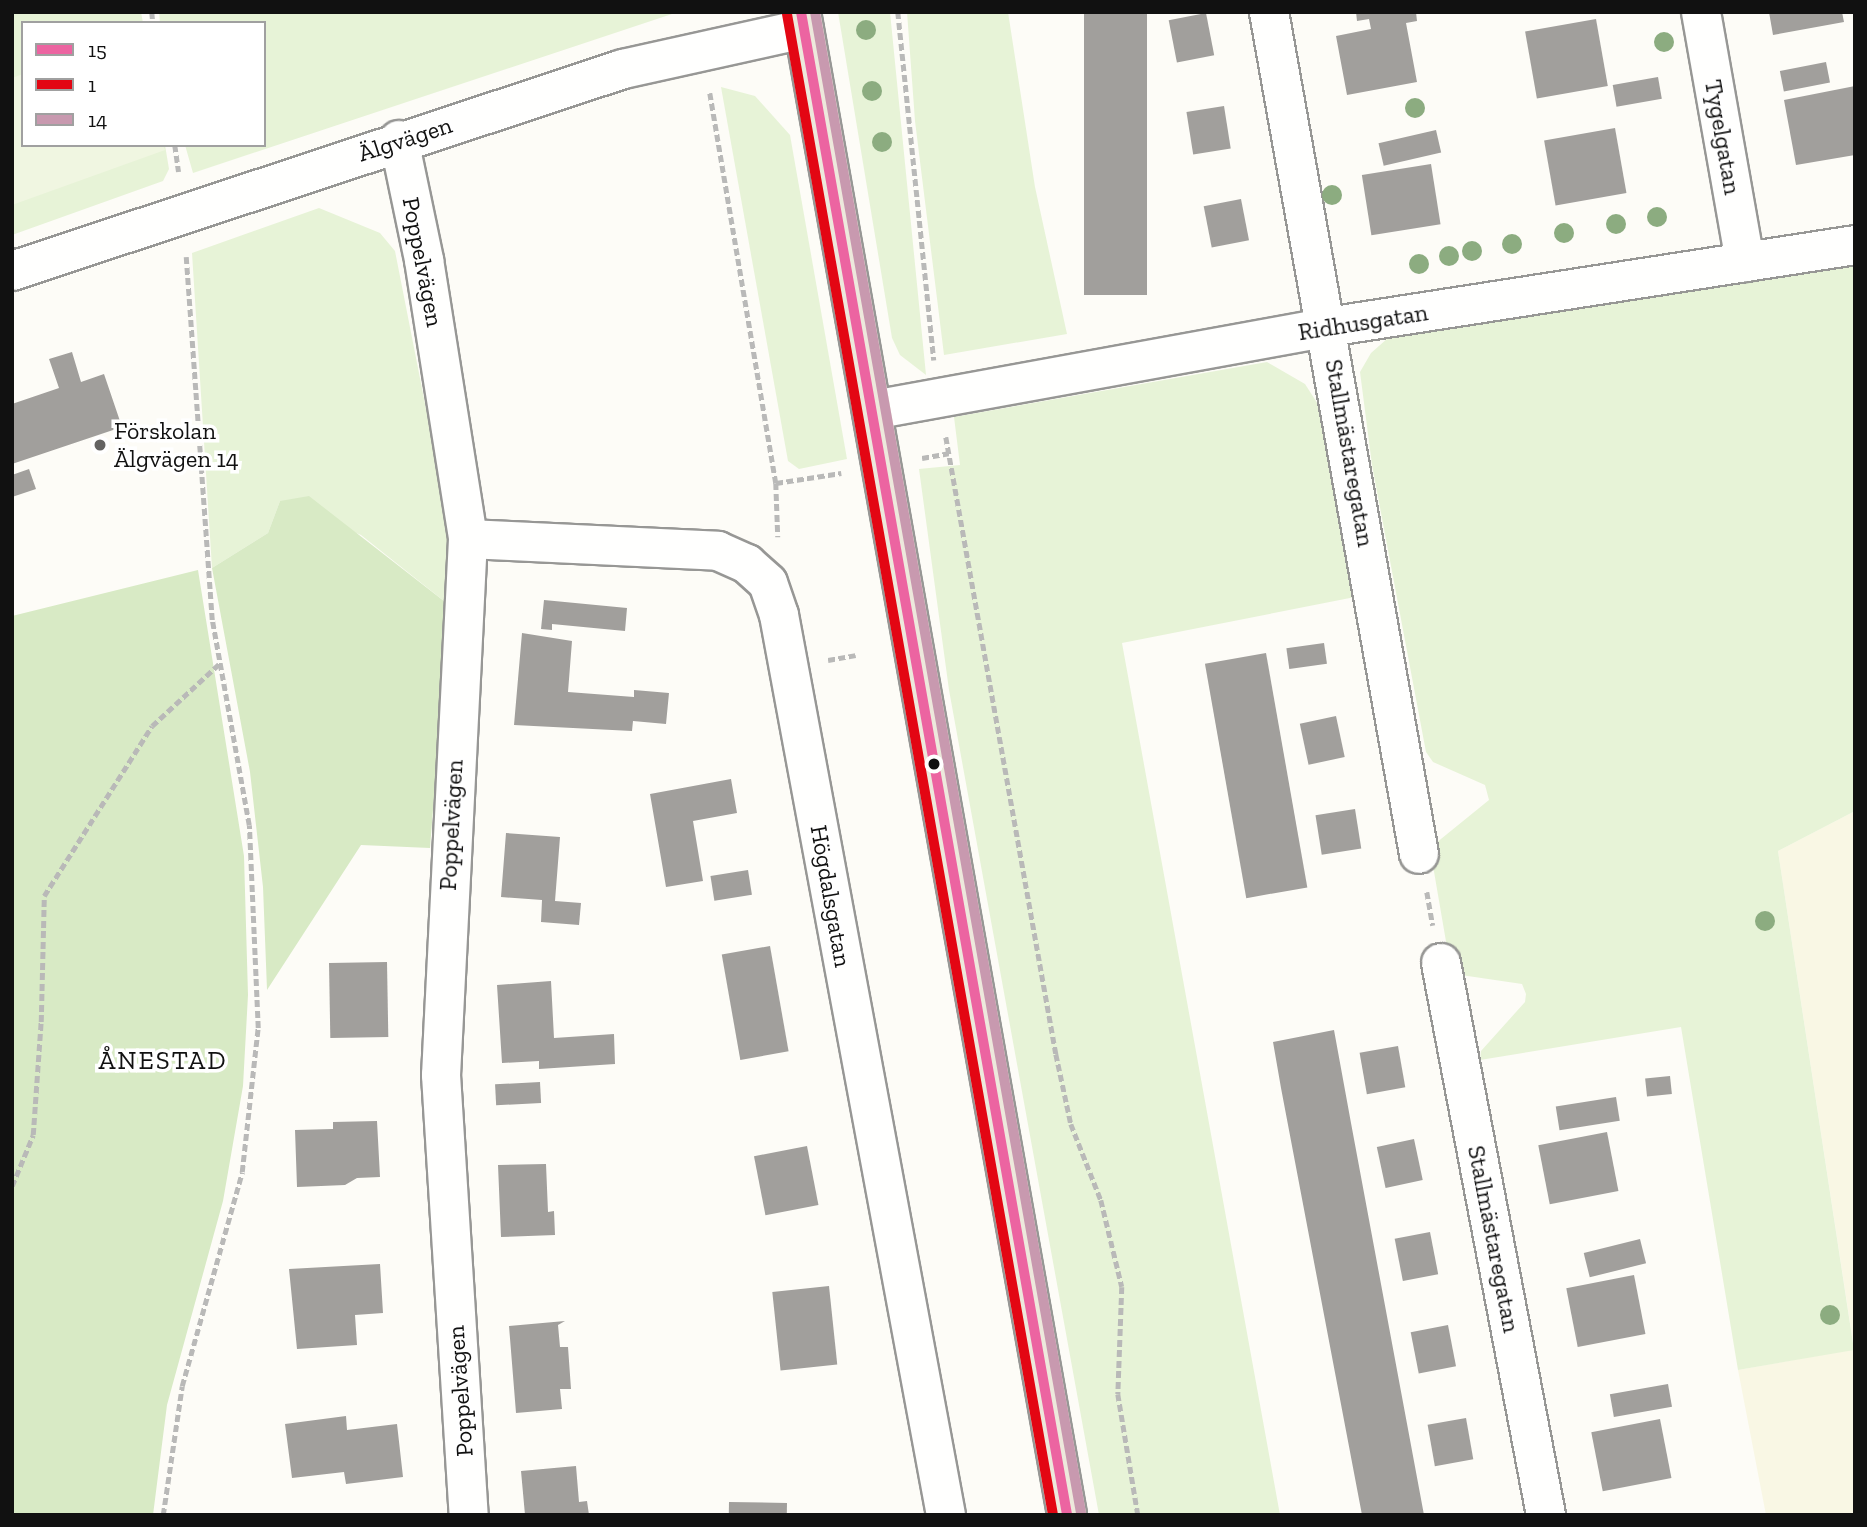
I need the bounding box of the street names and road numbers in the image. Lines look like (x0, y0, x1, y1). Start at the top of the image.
street label: Tygelgatan (1699, 77, 1747, 197)
street label: Älgvägen (354, 110, 456, 168)
street label: Poppelvägen (396, 195, 450, 329)
street label: Ridhusgatan (1296, 298, 1430, 346)
street label: Stallmästaregatan (1319, 357, 1381, 549)
street label: Poppelvägen (433, 759, 469, 891)
street label: Högdalsgatan (804, 823, 858, 969)
street label: Stallmästaregatan (1462, 1143, 1526, 1335)
street label: Poppelvägen (441, 1325, 479, 1457)

